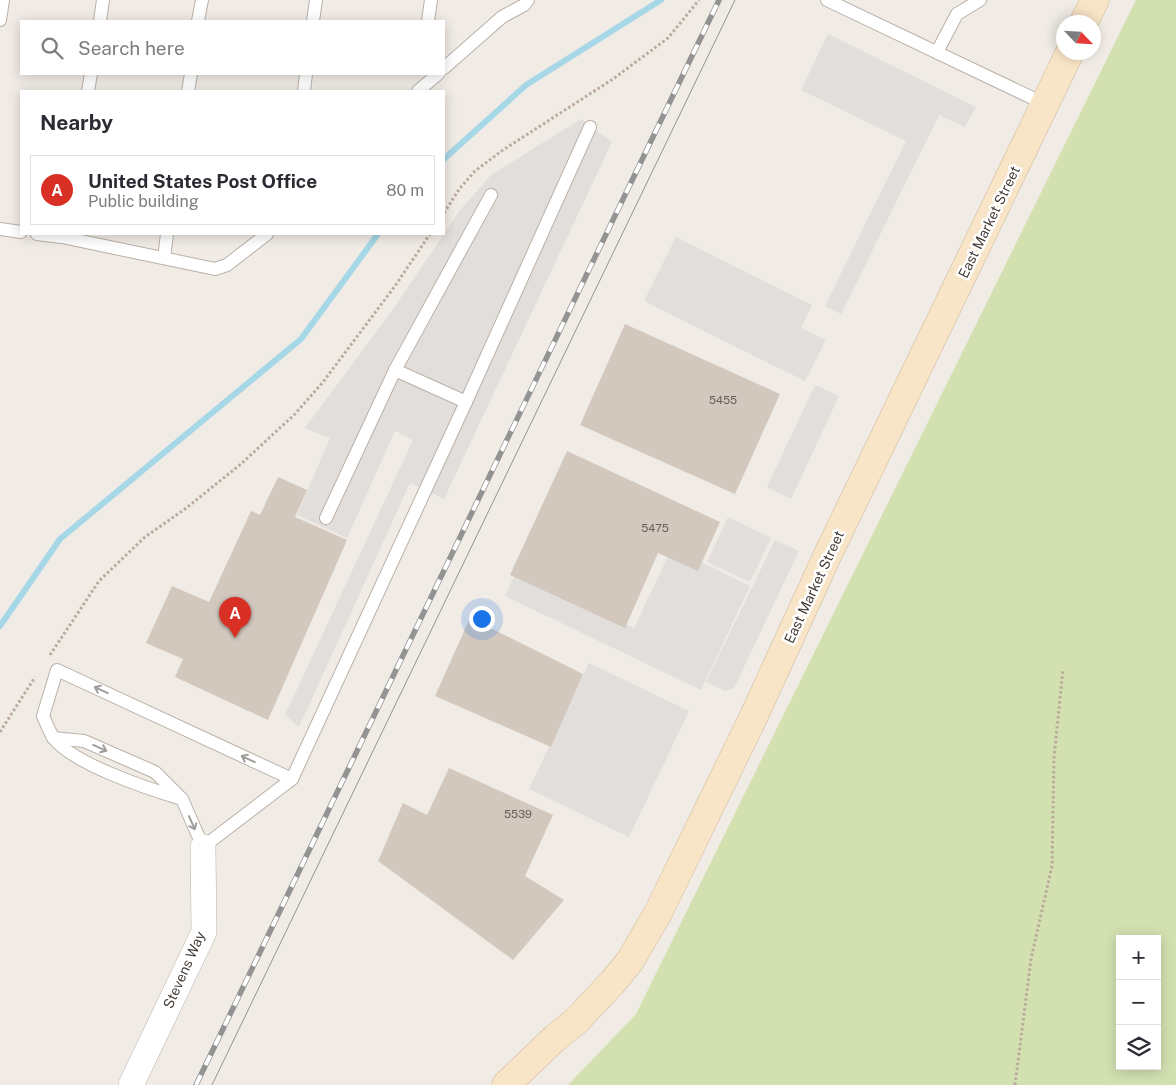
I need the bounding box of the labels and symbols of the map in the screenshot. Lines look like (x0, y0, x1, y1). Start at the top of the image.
north arrow (1056, 15, 1101, 60)
street label: East Market Street (955, 163, 1023, 281)
house number: 5455 (709, 394, 737, 406)
house number: 5475 (641, 522, 669, 534)
street label: East Market Street (781, 528, 847, 646)
pin: A (219, 597, 251, 638)
your location (469, 606, 495, 632)
one-way arrow (94, 685, 109, 695)
one-way arrow (92, 743, 107, 753)
one-way arrow (241, 753, 256, 763)
house number: 5539 (504, 808, 532, 820)
one-way arrow (188, 815, 198, 830)
street label: Stevens Way (160, 928, 208, 1011)

